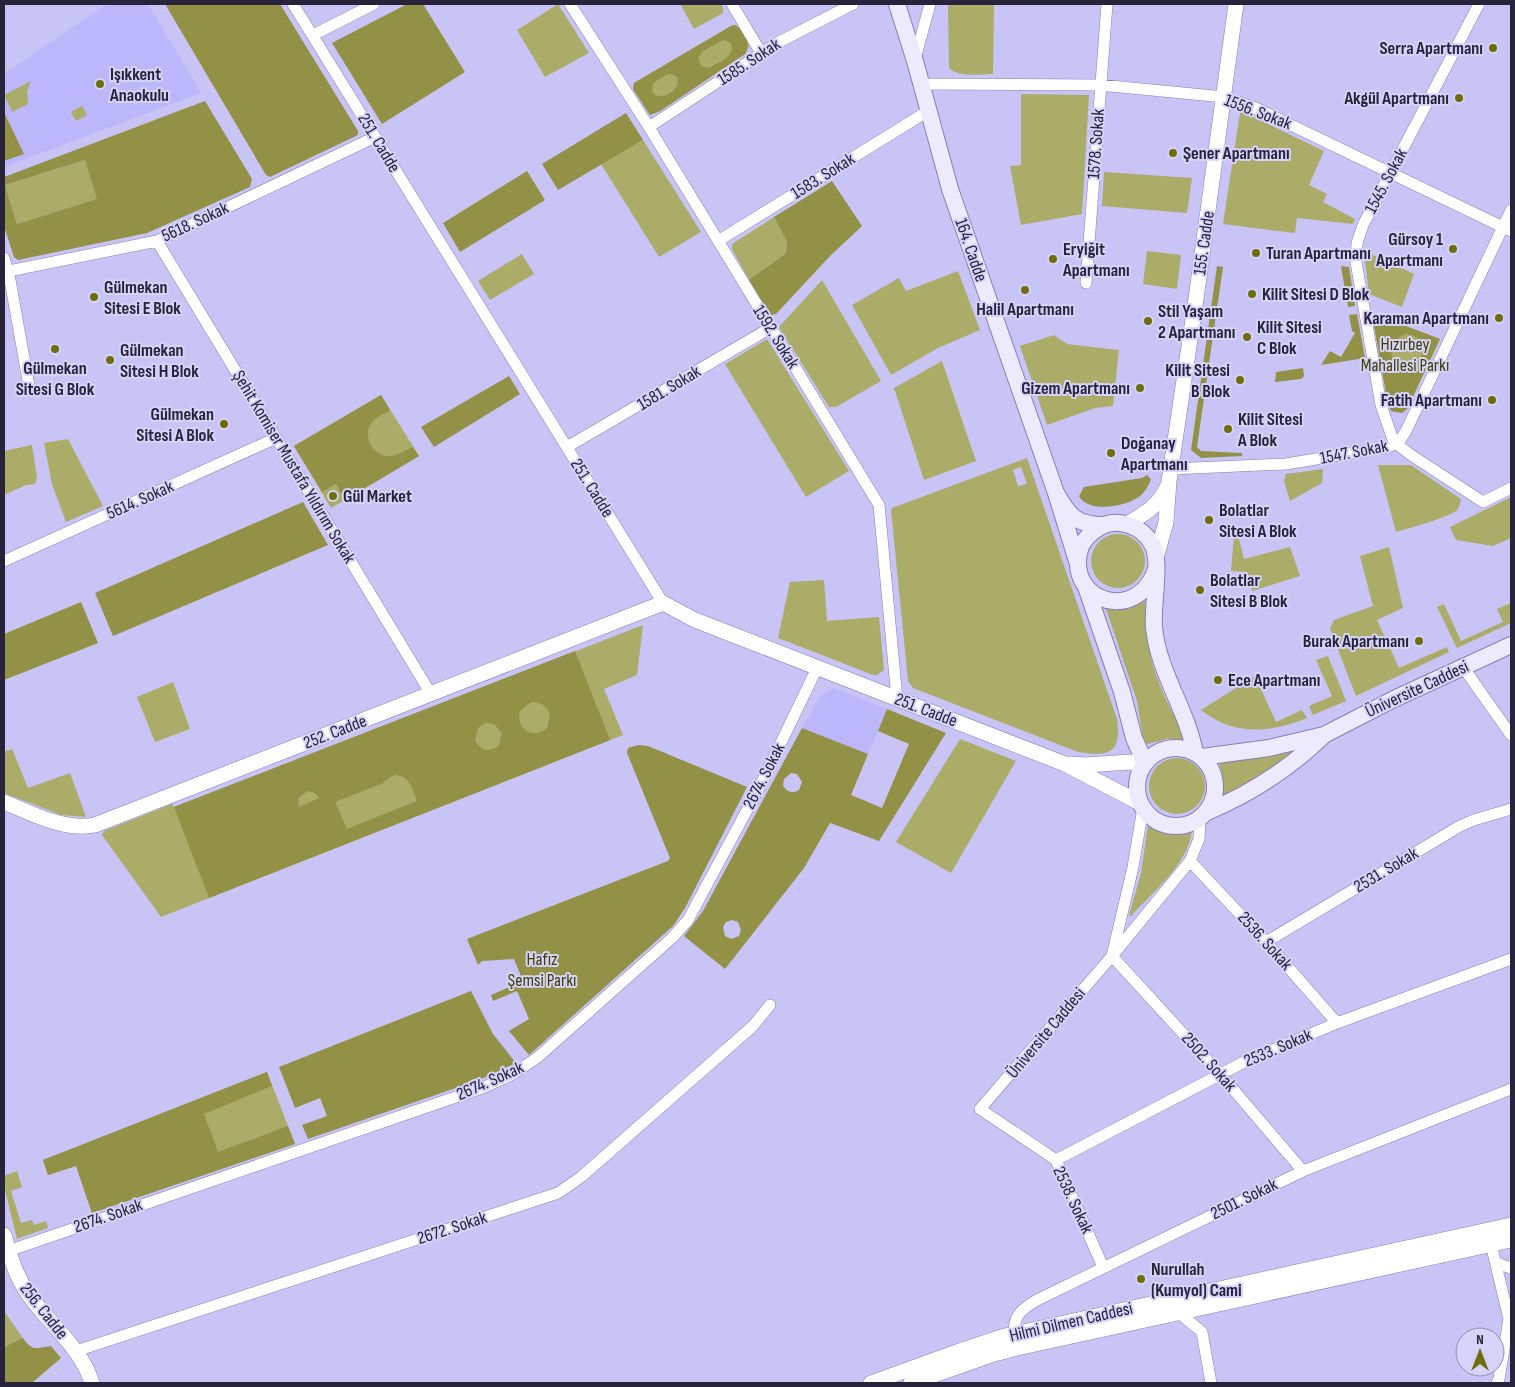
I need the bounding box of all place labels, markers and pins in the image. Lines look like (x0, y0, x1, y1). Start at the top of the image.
place label: Serra Apartmanı (1379, 38, 1483, 59)
marker: Serra Apartmanı (1487, 42, 1499, 54)
place label: Işıkkent Anaokulu (109, 64, 169, 106)
marker: Işıkkent Anaokulu (94, 78, 106, 90)
place label: Akgül Apartmanı (1343, 88, 1449, 109)
marker: Akgül Apartmanı (1453, 92, 1465, 104)
place label: Şener Apartmanı (1183, 143, 1290, 164)
marker: Şener Apartmanı (1167, 147, 1179, 159)
place label: Gürsoy 1 Apartmanı (1375, 229, 1443, 271)
place label: Eryiğit Apartmanı (1062, 239, 1130, 281)
place label: Turan Apartmanı (1266, 243, 1371, 264)
marker: Gürsoy 1 Apartmanı (1447, 243, 1459, 255)
marker: Turan Apartmanı (1250, 247, 1262, 259)
marker: Eryiğit Apartmanı (1047, 253, 1059, 265)
place label: Gülmekan Sitesi E Blok (104, 277, 181, 319)
marker: Halil Apartmanı (1019, 284, 1031, 296)
place label: Kilit Sitesi D Blok (1262, 284, 1370, 305)
marker: Kilit Sitesi D Blok (1246, 288, 1258, 300)
marker: Gülmekan Sitesi E Blok (88, 291, 100, 303)
place label: Halil Apartmanı (976, 299, 1074, 320)
place label: Stil Yaşam 2 Apartmanı (1158, 301, 1235, 343)
place label: Karaman Apartmanı (1363, 308, 1489, 329)
marker: Karaman Apartmanı (1493, 312, 1505, 324)
marker: Stil Yaşam 2 Apartmanı (1142, 315, 1154, 327)
place label: Kilit Sitesi C Blok (1257, 317, 1322, 359)
marker: Kilit Sitesi C Blok (1241, 331, 1253, 343)
place label: Gülmekan Sitesi H Blok (120, 340, 199, 382)
marker: Gülmekan Sitesi G Blok (49, 343, 61, 355)
marker: Gülmekan Sitesi H Blok (104, 354, 116, 366)
place label: Gülmekan Sitesi G Blok (16, 358, 95, 400)
place label: Kilit Sitesi B Blok (1165, 360, 1230, 402)
marker: Kilit Sitesi B Blok (1234, 374, 1246, 386)
place label: Gizem Apartmanı (1021, 378, 1130, 399)
marker: Gizem Apartmanı (1134, 382, 1146, 394)
place label: Fatih Apartmanı (1381, 390, 1482, 411)
marker: Fatih Apartmanı (1486, 394, 1498, 406)
place label: Gülmekan Sitesi A Blok (136, 404, 214, 446)
place label: Kilit Sitesi A Blok (1237, 409, 1303, 451)
marker: Gülmekan Sitesi A Blok (218, 418, 230, 430)
marker: Kilit Sitesi A Blok (1222, 423, 1234, 435)
place label: Doğanay Apartmanı (1120, 433, 1188, 475)
marker: Doğanay Apartmanı (1105, 447, 1117, 459)
place label: Gül Market (343, 486, 412, 507)
marker: Gül Market (327, 490, 339, 502)
place label: Bolatlar Sitesi A Blok (1219, 500, 1297, 542)
marker: Bolatlar Sitesi A Blok (1203, 514, 1215, 526)
place label: Bolatlar Sitesi B Blok (1210, 570, 1288, 612)
marker: Bolatlar Sitesi B Blok (1194, 584, 1206, 596)
place label: Burak Apartmanı (1303, 631, 1409, 652)
marker: Burak Apartmanı (1413, 635, 1425, 647)
place label: Ece Apartmanı (1228, 670, 1320, 691)
marker: Ece Apartmanı (1212, 674, 1224, 686)
place label: Nurullah (Kumyol) Cami (1151, 1259, 1242, 1301)
marker: Nurullah (Kumyol) Cami (1135, 1273, 1147, 1285)

